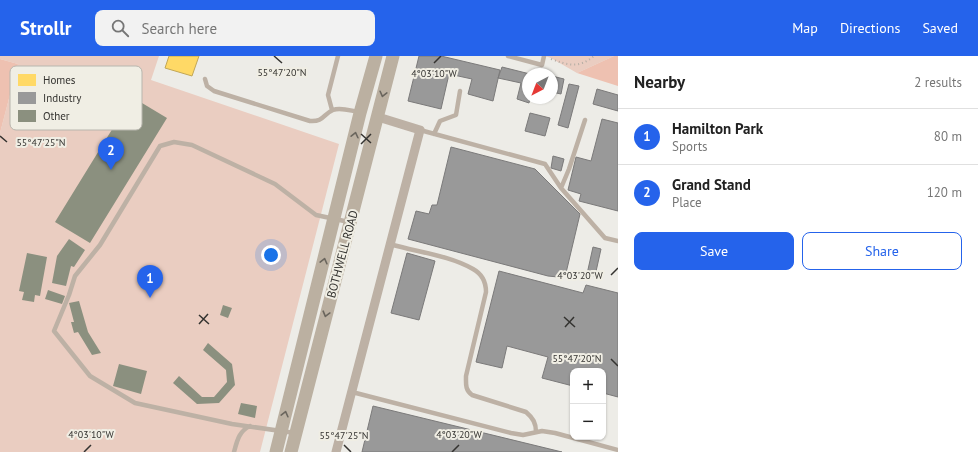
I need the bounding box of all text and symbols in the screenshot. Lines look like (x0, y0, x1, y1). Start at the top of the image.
search box (95, 10, 375, 46)
text: Strollr (20, 16, 71, 40)
icon: search (109, 17, 131, 39)
text: Search here (141, 19, 217, 38)
text: Map (792, 19, 818, 37)
text: Directions (840, 19, 900, 37)
text: Saved (922, 19, 958, 37)
legend (10, 66, 142, 130)
text: 55°47'20"N (257, 66, 307, 79)
text: 4°03'10"W (411, 67, 458, 80)
north arrow (522, 68, 558, 104)
text: Nearby (634, 71, 685, 93)
text: Homes (43, 73, 76, 87)
text: 2 results (914, 74, 962, 91)
text: Industry (43, 91, 82, 105)
one-way arrow (380, 91, 388, 97)
text: Other (43, 109, 70, 123)
text: Hamilton Park (672, 119, 763, 138)
text: 1 (643, 128, 651, 145)
text: 80 m (934, 128, 962, 145)
one-way arrow (351, 132, 359, 138)
text: 55°47'25"N (16, 136, 66, 149)
pin: 2 (98, 137, 124, 170)
text: Sports (672, 138, 708, 155)
text: Grand Stand (672, 175, 751, 194)
text: 2 (643, 184, 651, 201)
text: 120 m (927, 184, 962, 201)
text: Place (672, 194, 702, 211)
street label: BOTHWELL ROAD (323, 208, 361, 300)
button: Save (634, 232, 794, 270)
button: Share (802, 232, 962, 270)
your location (261, 245, 281, 265)
one-way arrow (319, 258, 328, 265)
pin: 1 (137, 265, 163, 298)
text: 4°03'20"W (557, 269, 604, 282)
one-way arrow (322, 311, 331, 318)
text: 55°47'20"N (552, 352, 602, 365)
map controls (570, 368, 606, 440)
button: + (570, 368, 606, 404)
button: − (570, 404, 606, 440)
one-way arrow (280, 411, 289, 418)
text: 4°03'10"W (68, 428, 115, 441)
text: 4°03'20"W (436, 428, 483, 441)
text: 55°47'25"N (319, 429, 369, 442)

